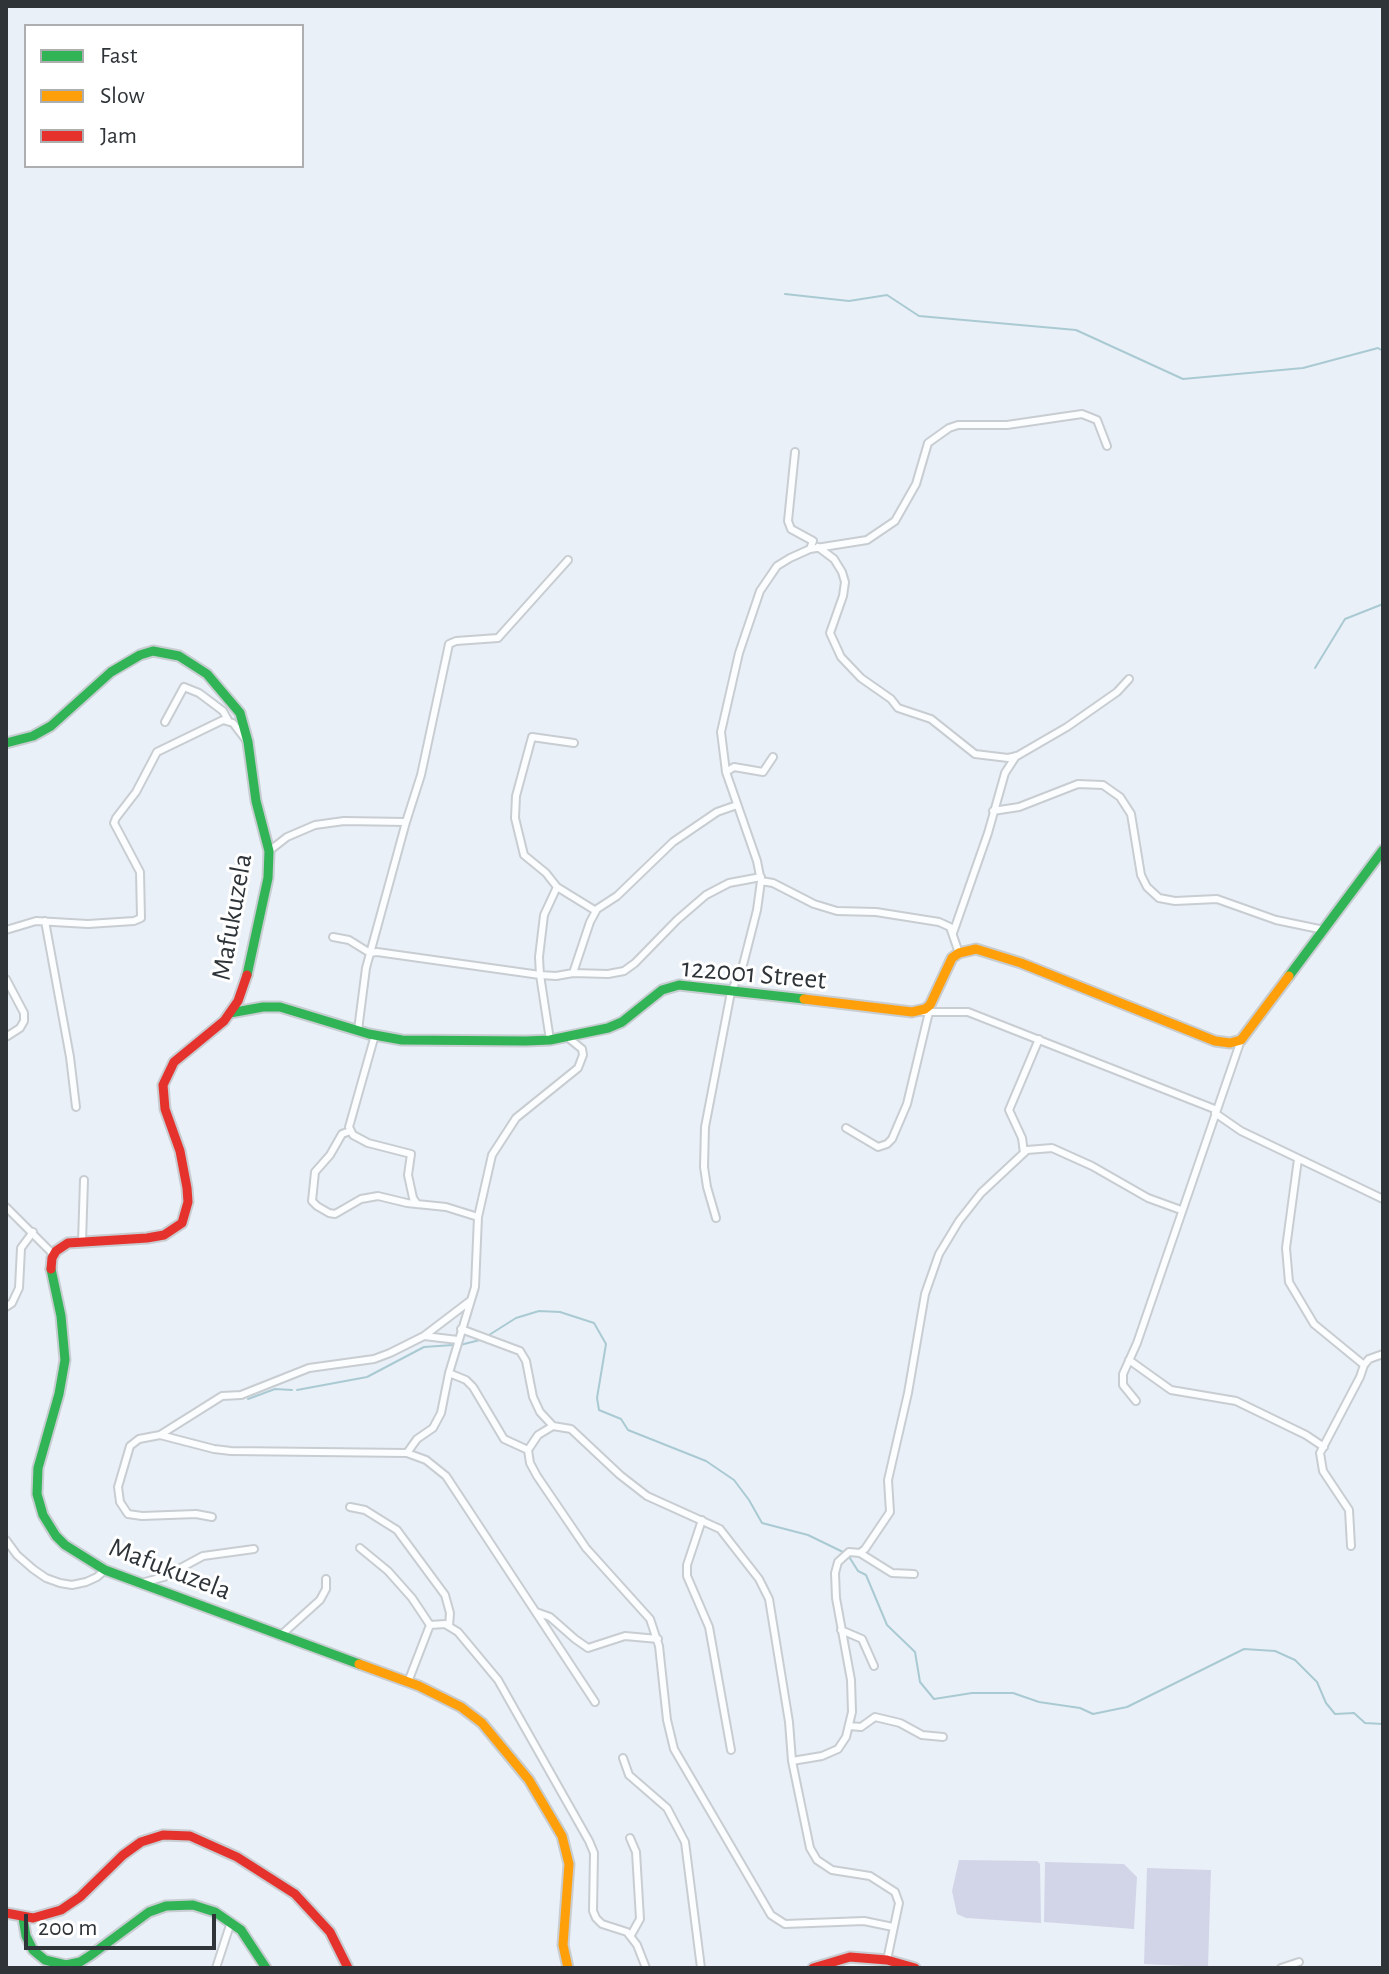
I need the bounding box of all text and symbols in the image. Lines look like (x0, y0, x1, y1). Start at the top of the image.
legend (24, 24, 304, 168)
text: Fast (100, 44, 137, 68)
text: Slow (100, 84, 145, 108)
text: Jam (100, 124, 137, 148)
street label: Mafukuzela (204, 851, 260, 983)
street label: 122001 Street (680, 951, 828, 997)
street label: Mafukuzela (104, 1530, 236, 1608)
scale bar (28, 1898, 220, 1948)
text: 200 m (38, 1916, 97, 1940)

